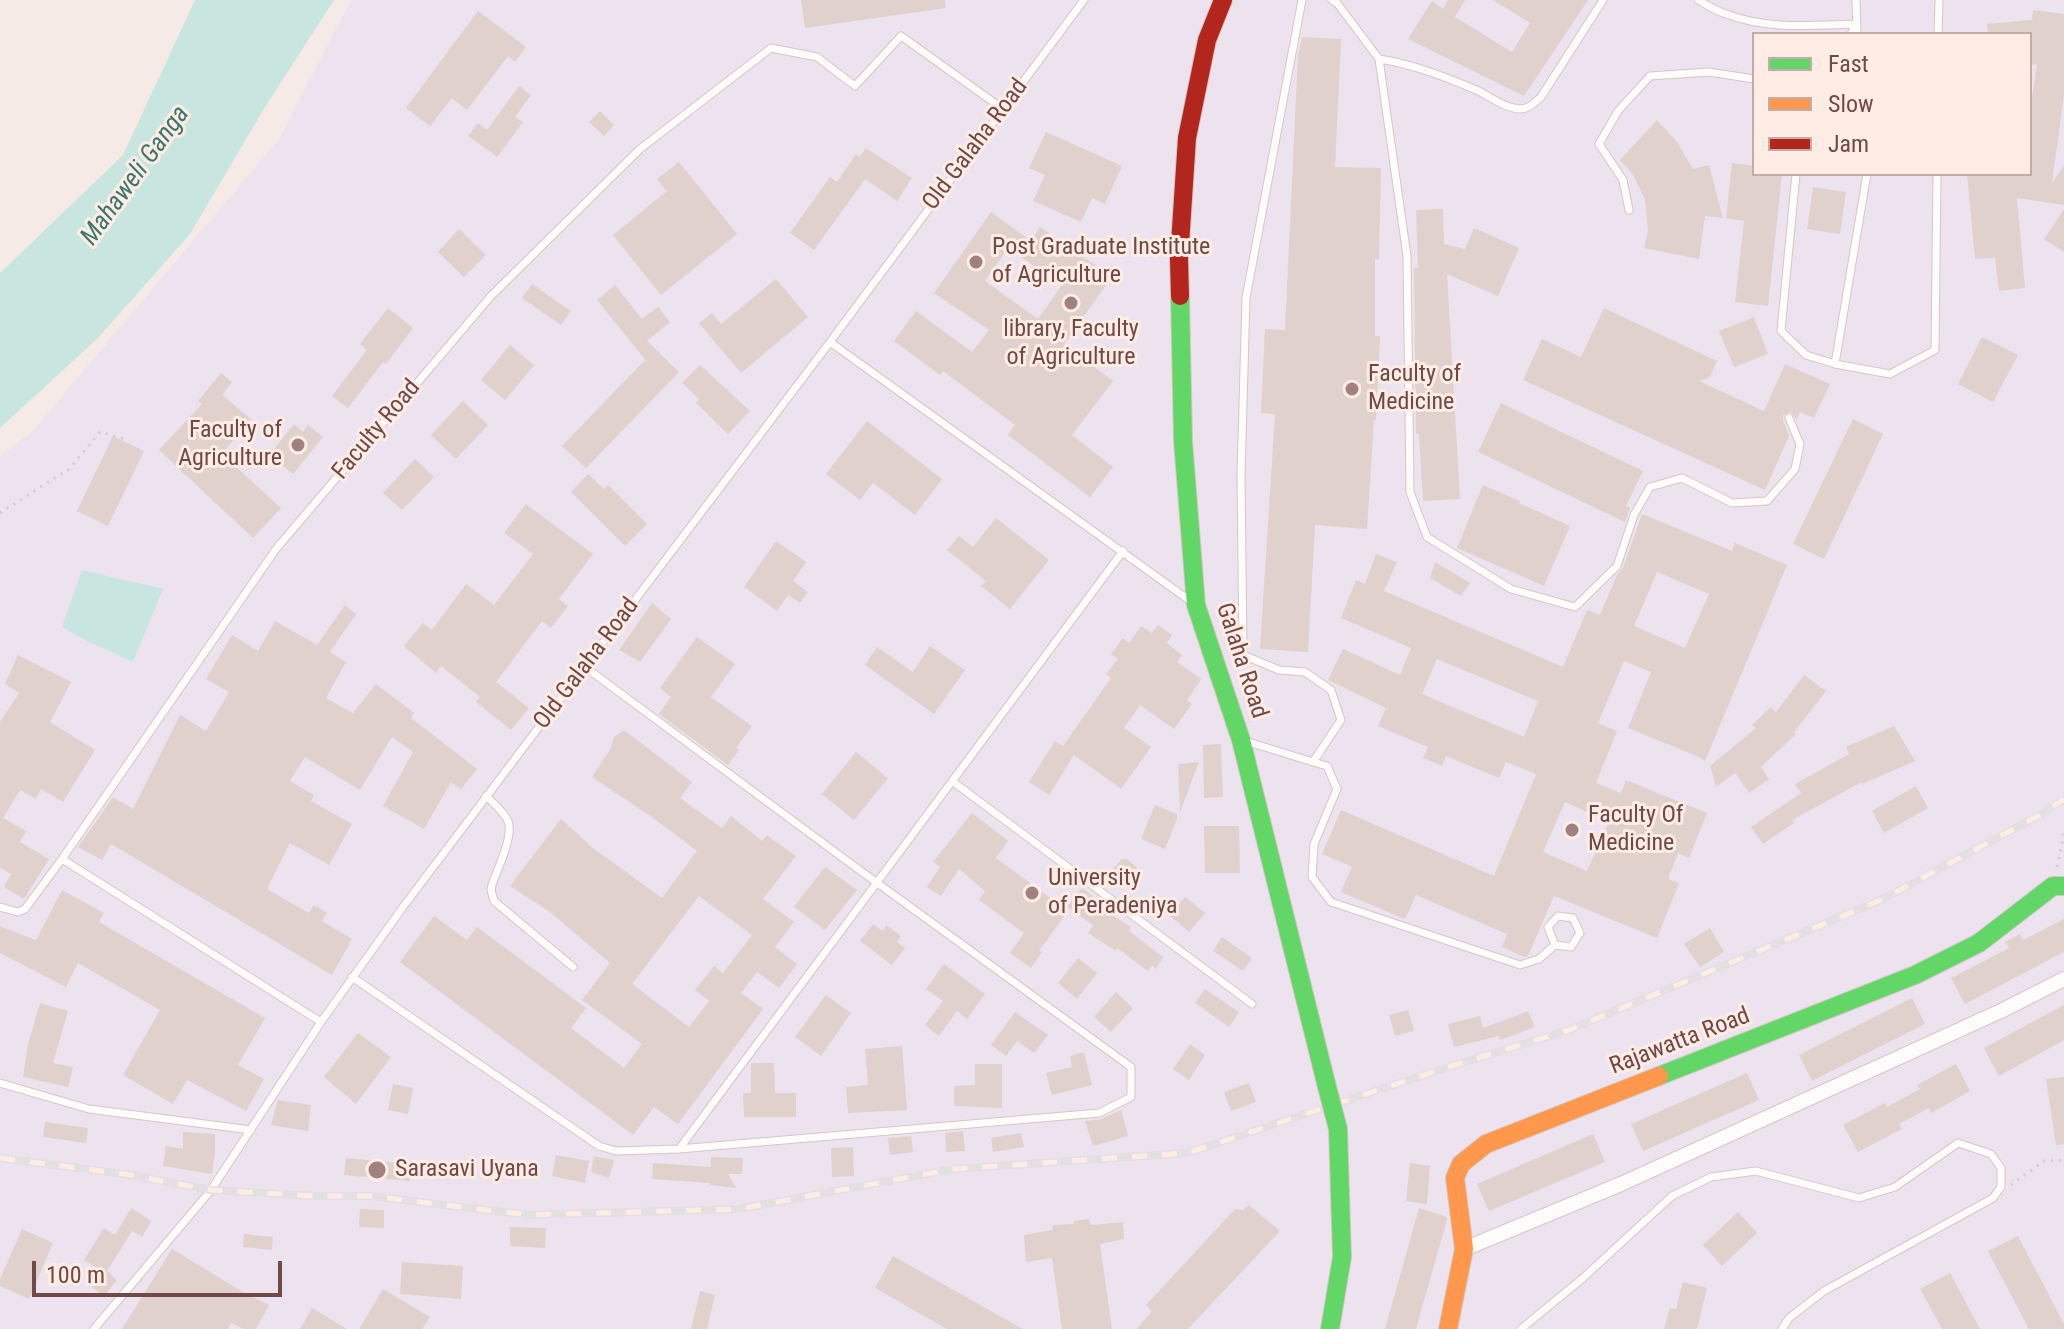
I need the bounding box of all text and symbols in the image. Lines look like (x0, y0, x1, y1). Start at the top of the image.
legend (1752, 32, 2032, 176)
text: Fast (1828, 50, 1869, 78)
street label: Old Galaha Road (917, 74, 1035, 216)
text: Slow (1828, 90, 1874, 118)
water label: Mahaweli Ganga (75, 100, 197, 252)
text: Jam (1828, 130, 1869, 158)
place label: Post Graduate Institute of Agriculture (992, 234, 1210, 290)
marker: Post Graduate Institute of Agriculture (967, 253, 985, 271)
marker: library, Faculty of Agriculture (1062, 294, 1080, 312)
place label: library, Faculty of Agriculture (1003, 316, 1139, 372)
place label: Faculty of Medicine (1368, 361, 1461, 417)
street label: Faculty Road (327, 374, 427, 486)
marker: Faculty of Medicine (1343, 380, 1361, 398)
place label: Faculty of Agriculture (178, 417, 282, 473)
marker: Faculty of Agriculture (289, 436, 307, 454)
street label: Old Galaha Road (528, 593, 646, 735)
street label: Galaha Road (1209, 600, 1273, 722)
place label: Faculty Of Medicine (1588, 802, 1683, 858)
marker: Faculty Of Medicine (1563, 821, 1581, 839)
place label: University of Peradeniya (1048, 865, 1177, 921)
marker: University of Peradeniya (1023, 884, 1041, 902)
street label: Rajawatta Road (1606, 1002, 1754, 1082)
place label: Sarasavi Uyana (395, 1156, 539, 1184)
marker: Sarasavi Uyana (366, 1159, 388, 1181)
scale bar (36, 1245, 286, 1295)
text: 100 m (46, 1261, 105, 1289)

